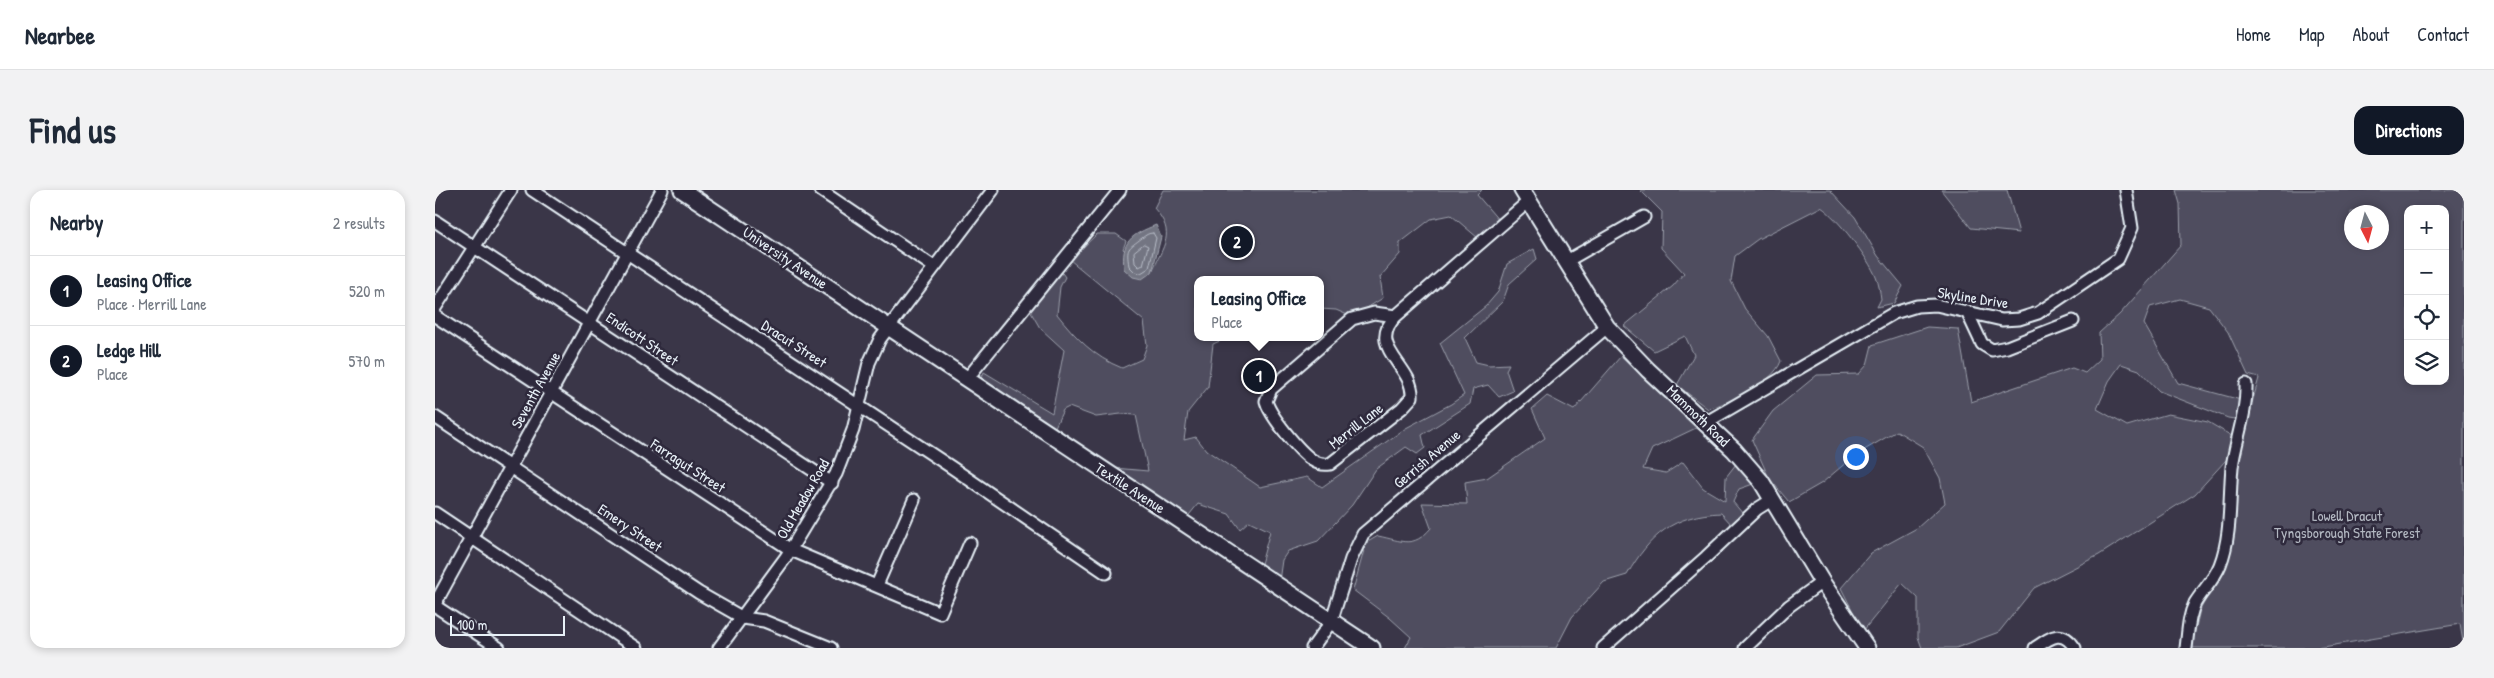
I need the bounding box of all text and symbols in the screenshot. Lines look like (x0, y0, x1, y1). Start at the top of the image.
text: Nearbee (25, 19, 95, 51)
text: Home (2236, 22, 2271, 47)
text: Map (2299, 22, 2324, 47)
text: About (2352, 22, 2389, 47)
text: Contact (2417, 22, 2469, 47)
button: Directions (2354, 106, 2464, 155)
text: Find us (30, 107, 116, 154)
north arrow (2344, 205, 2389, 250)
map controls (2404, 205, 2449, 385)
button: + (2404, 205, 2449, 250)
text: Nearby (50, 208, 103, 237)
text: 2 results (333, 212, 385, 234)
street label: University Avenue (739, 221, 832, 294)
pin: 2 (1221, 223, 1253, 261)
button: − (2404, 250, 2449, 295)
text: Leasing Office (97, 267, 192, 293)
popup (1194, 276, 1324, 341)
text: 1 (63, 280, 69, 302)
text: 520 m (349, 280, 385, 302)
street label: Skyline Drive (1936, 282, 2010, 313)
text: Leasing Office (1212, 285, 1306, 311)
text: Place · Merrill Lane (97, 293, 207, 315)
button: locate (2404, 295, 2449, 340)
street label: Endicott Street (602, 307, 683, 371)
text: Place (1212, 311, 1242, 333)
street label: Dracut Street (757, 315, 832, 373)
text: Ledge Hill (97, 337, 161, 363)
button: layers (2404, 340, 2449, 385)
street label: Seventh Avenue (506, 348, 565, 432)
text: 2 (62, 350, 70, 372)
text: 570 m (349, 350, 385, 372)
pin: 1 (1243, 357, 1275, 395)
text: Place (97, 363, 128, 385)
street label: Mammoth Road (1662, 380, 1735, 451)
street label: Merrill Lane (1324, 398, 1387, 454)
street label: Gerrish Avenue (1389, 424, 1465, 493)
street label: Farragut Street (646, 433, 730, 498)
your location (1843, 444, 1869, 470)
street label: Old Meadow Road (771, 455, 834, 543)
street label: Textile Avenue (1091, 457, 1169, 518)
street label: Emery Street (594, 498, 667, 557)
park label: Lowell Dracut Tyngsborough State Forest (2274, 505, 2421, 543)
scale bar (450, 613, 565, 636)
text: 100 m (457, 615, 487, 634)

